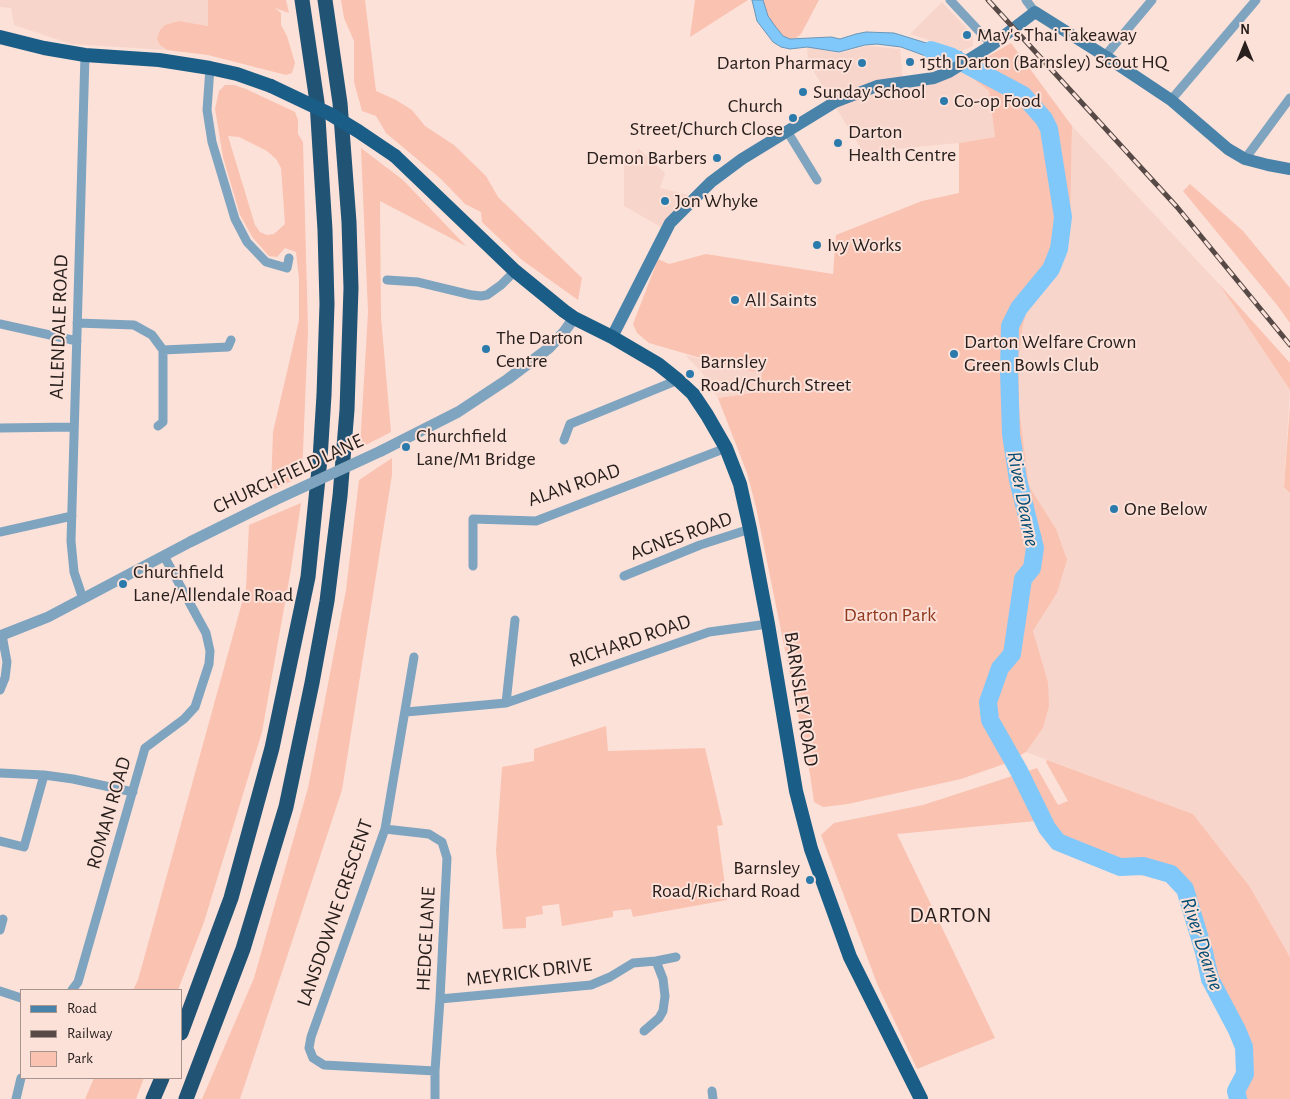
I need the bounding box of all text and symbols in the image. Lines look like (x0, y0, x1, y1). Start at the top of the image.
north arrow (1220, 20, 1270, 70)
place label: May's Thai Takeaway (977, 23, 1137, 47)
text: N (1240, 23, 1250, 37)
marker: May's Thai Takeaway (961, 29, 973, 41)
place label: 15th Darton (Barnsley) Scout HQ (920, 50, 1167, 74)
place label: Darton Pharmacy (716, 51, 852, 75)
marker: 15th Darton (Barnsley) Scout HQ (904, 56, 916, 68)
marker: Darton Pharmacy (856, 57, 868, 69)
place label: Sunday School (813, 80, 926, 104)
marker: Sunday School (797, 86, 809, 98)
place label: Co-op Food (954, 89, 1041, 113)
place label: Church Street/Church Close (630, 94, 783, 141)
marker: Co-op Food (938, 95, 950, 107)
marker: Church Street/Church Close (787, 112, 799, 124)
place label: Darton Health Centre (848, 120, 956, 167)
marker: Darton Health Centre (832, 137, 844, 149)
place label: Demon Barbers (586, 146, 707, 170)
marker: Demon Barbers (711, 152, 723, 164)
place label: Jon Whyke (675, 189, 758, 213)
marker: Jon Whyke (659, 195, 671, 207)
place label: Ivy Works (827, 233, 902, 257)
marker: Ivy Works (811, 239, 823, 251)
street label: ALLENDALE ROAD (44, 254, 74, 400)
place label: All Saints (745, 288, 817, 312)
marker: All Saints (729, 294, 741, 306)
place label: The Darton Centre (496, 326, 583, 373)
place label: Darton Welfare Crown Green Bowls Club (964, 330, 1137, 377)
marker: The Darton Centre (480, 343, 492, 355)
marker: Darton Welfare Crown Green Bowls Club (948, 348, 960, 360)
place label: Barnsley Road/Church Street (700, 350, 851, 397)
marker: Barnsley Road/Church Street (684, 368, 696, 380)
place label: Churchfield Lane/M1 Bridge (416, 424, 536, 471)
street label: CHURCHFIELD LANE (209, 429, 367, 519)
marker: Churchfield Lane/M1 Bridge (400, 441, 412, 453)
water label: River Dearne (1001, 449, 1045, 549)
street label: ALAN ROAD (525, 458, 623, 512)
place label: One Below (1124, 497, 1207, 521)
marker: One Below (1108, 503, 1120, 515)
street label: AGNES ROAD (627, 506, 735, 566)
place label: Churchfield Lane/Allendale Road (133, 560, 293, 607)
marker: Churchfield Lane/Allendale Road (117, 578, 129, 590)
park label: Darton Park (844, 603, 936, 627)
street label: RICHARD ROAD (566, 609, 694, 673)
street label: BARNSLEY ROAD (779, 630, 823, 768)
street label: ROMAN ROAD (82, 754, 136, 872)
street label: LANSDOWNE CRESCENT (292, 816, 378, 1010)
place label: Barnsley Road/Richard Road (652, 856, 800, 903)
marker: Barnsley Road/Richard Road (804, 874, 816, 886)
street label: HEDGE LANE (411, 886, 441, 992)
water label: River Dearne (1175, 894, 1229, 994)
district label: DARTON (909, 902, 993, 928)
street label: MEYRICK DRIVE (465, 952, 593, 992)
legend (20, 989, 182, 1079)
text: Road (67, 1001, 97, 1016)
text: Railway (67, 1026, 112, 1041)
text: Park (67, 1051, 93, 1066)

